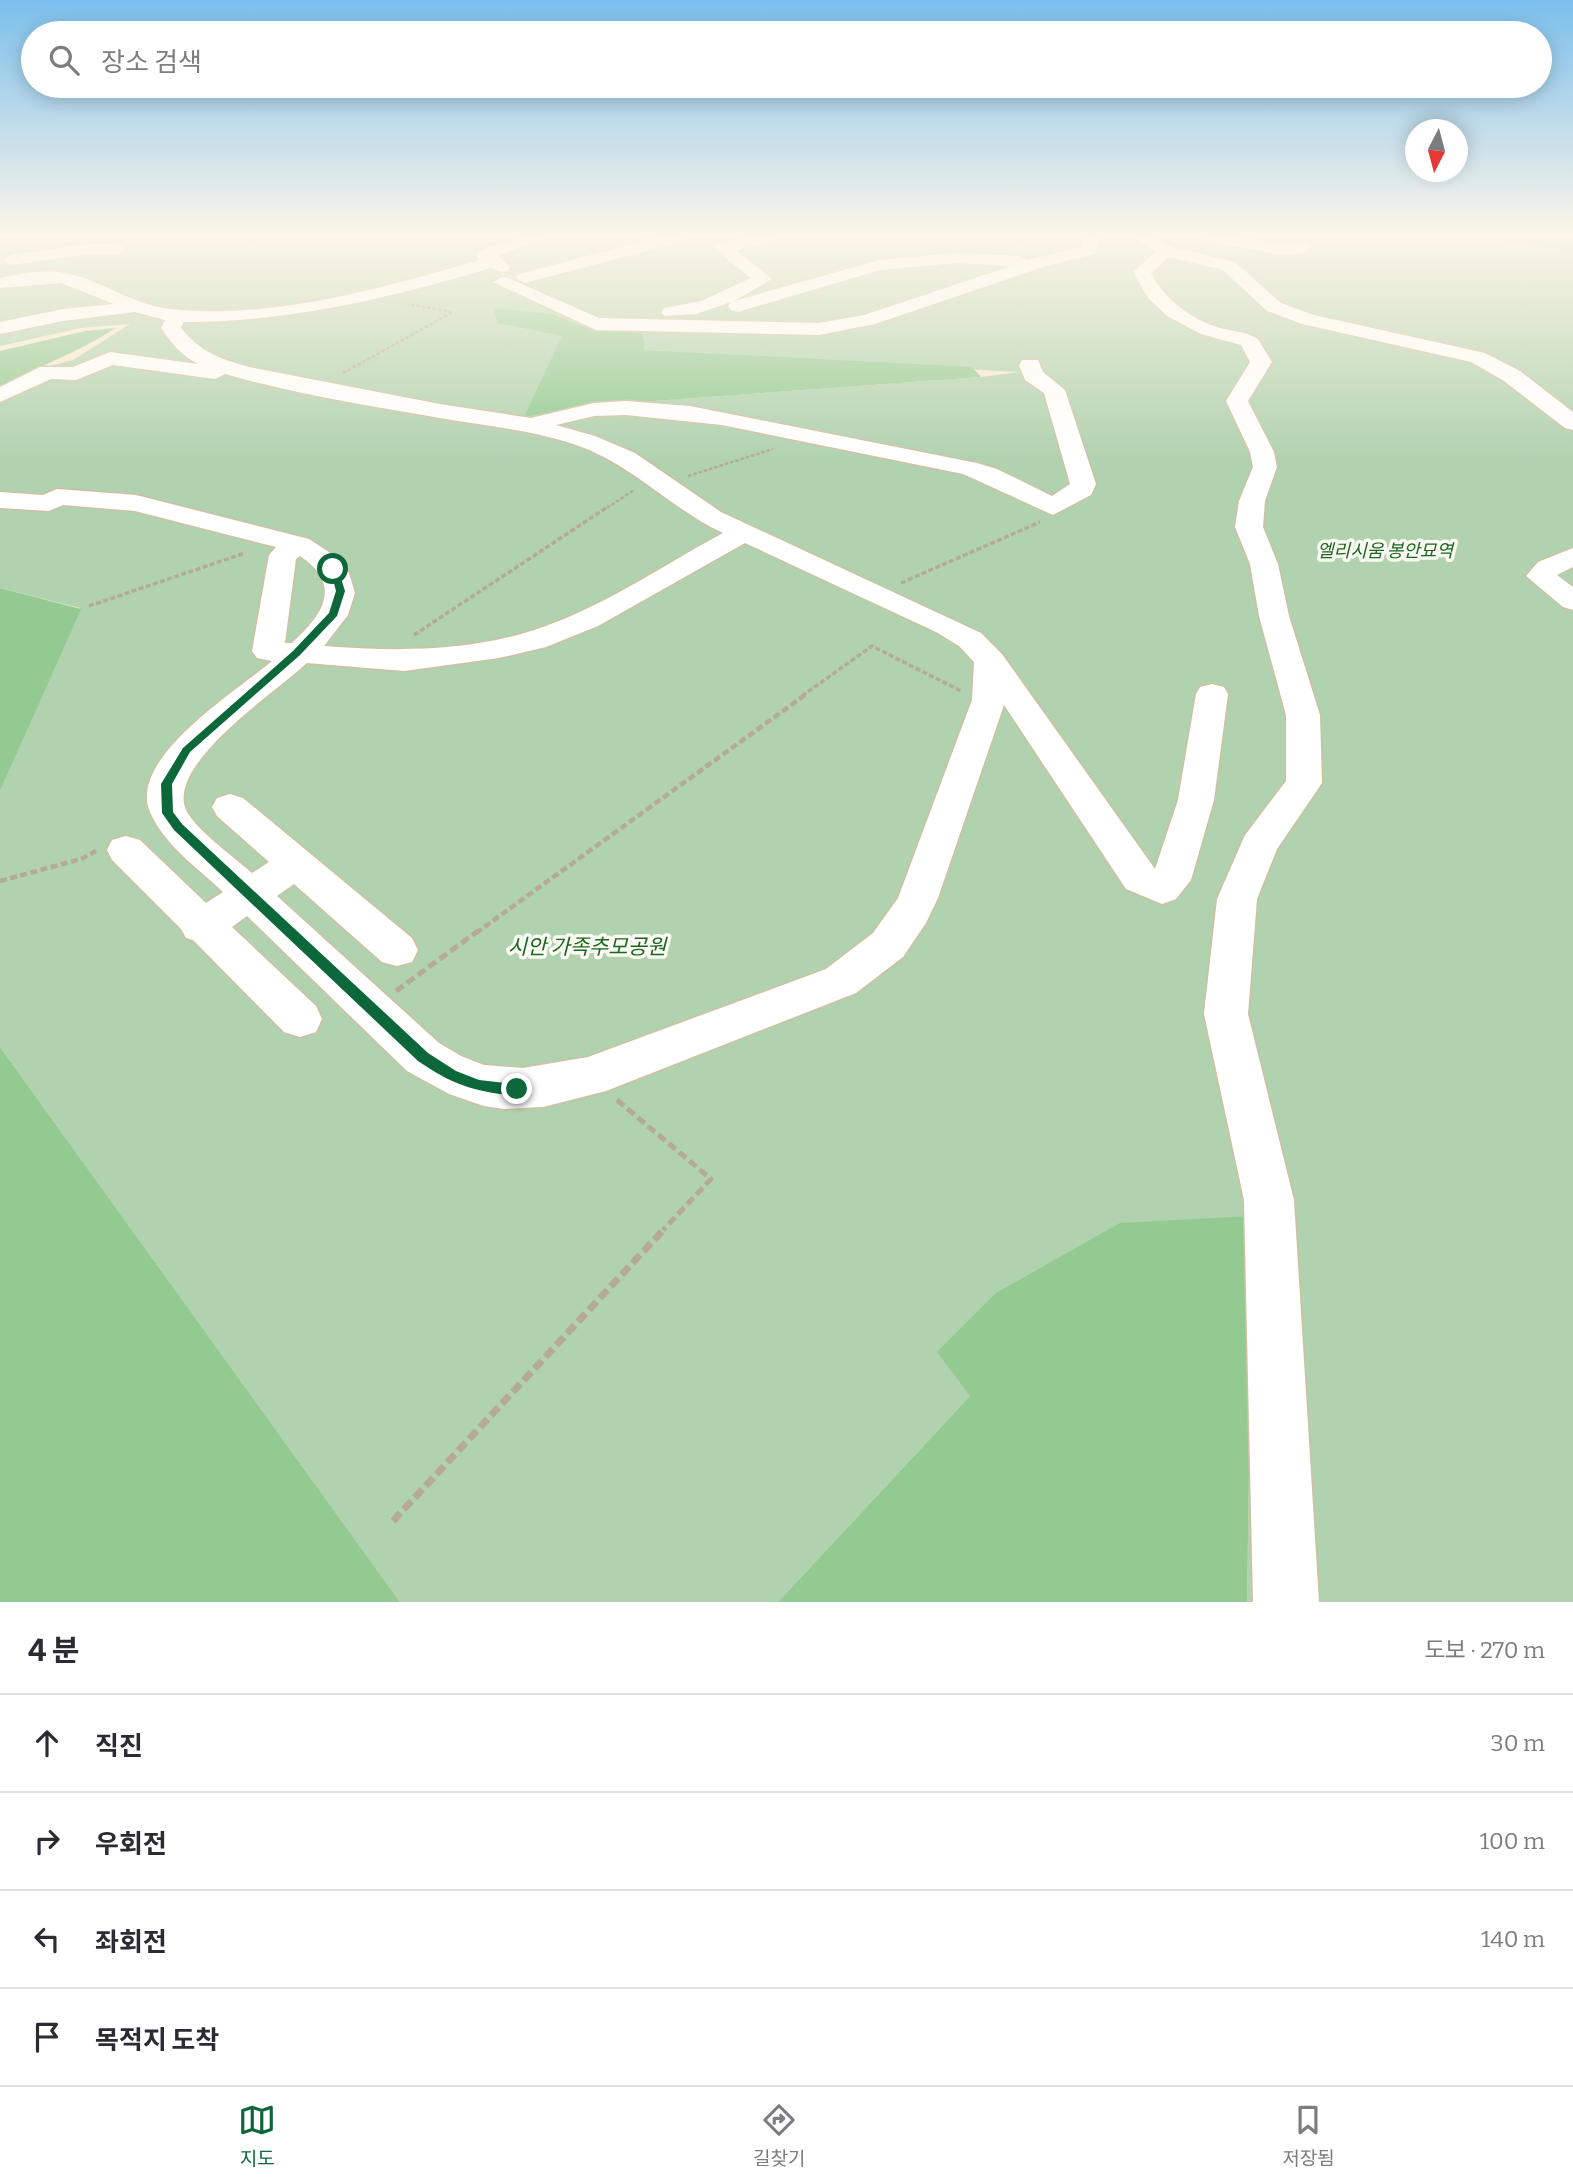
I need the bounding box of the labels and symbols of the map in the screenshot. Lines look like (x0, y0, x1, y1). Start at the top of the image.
north arrow (1405, 119, 1468, 182)
park label: 엘리시움 봉안묘역 (1317, 540, 1455, 562)
route start (317, 553, 348, 584)
park label: 시안 가족추모공원 (508, 934, 668, 960)
route end (501, 1073, 532, 1104)

